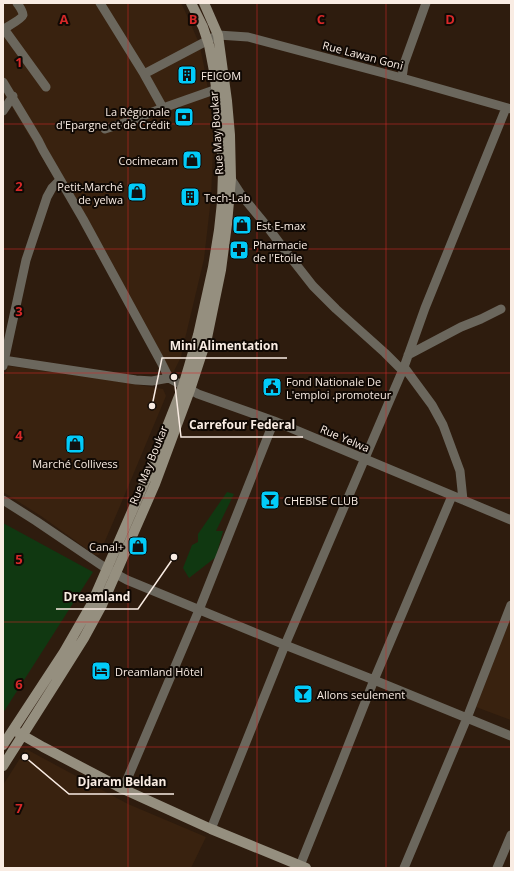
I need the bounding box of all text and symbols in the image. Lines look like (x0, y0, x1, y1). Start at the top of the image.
text: A (60, 10, 69, 28)
text: B (189, 10, 198, 28)
text: C (317, 10, 325, 28)
text: D (445, 10, 455, 28)
street label: Rue Lawan Goni (321, 37, 405, 73)
text: 1 (15, 53, 23, 71)
building icon: FEICOM (176, 64, 198, 86)
place label: FEICOM (201, 68, 241, 83)
street label: Rue May Boukar (206, 90, 226, 175)
place label: La Régionale d'Epargne et de Crédit (56, 104, 170, 132)
bank icon: La Régionale d'Epargne et de Crédit (173, 106, 195, 128)
shop icon: Cocimecam (181, 149, 203, 171)
place label: Cocimecam (118, 153, 178, 168)
text: 2 (15, 177, 23, 195)
place label: Petit-Marché de yelwa (57, 179, 123, 207)
shop icon: Petit-Marché de yelwa (126, 181, 148, 203)
building icon: Tech-Lab (179, 186, 201, 208)
place label: Tech-Lab (204, 190, 251, 205)
shop icon: Est E-max (231, 214, 253, 236)
place label: Est E-max (256, 218, 306, 233)
place label: Pharmacie de l'Etoile (253, 237, 308, 265)
pharmacy icon: Pharmacie de l'Etoile (228, 239, 250, 261)
text: 3 (15, 302, 23, 320)
callout: Mini Alimentation (162, 334, 287, 358)
text: Mini Alimentation (170, 337, 278, 354)
place label: Fond Nationale De L'emploi .promoteur (286, 374, 392, 402)
public building icon: Fond Nationale De L'emploi .promoteur (261, 376, 283, 398)
callout: Carrefour Federal (181, 413, 303, 437)
text: Carrefour Federal (189, 416, 295, 433)
street label: Rue Yelwa (318, 421, 372, 455)
street label: Rue May Boukar (125, 423, 171, 507)
text: 4 (15, 426, 23, 444)
shop icon: Marché Collivess (64, 433, 86, 455)
place label: Marché Collivess (32, 456, 118, 471)
bar icon: CHEBISE CLUB (259, 489, 281, 511)
place label: CHEBISE CLUB (284, 493, 358, 508)
shop icon: Canal+ (127, 535, 149, 557)
place label: Canal+ (89, 539, 124, 554)
text: 5 (15, 550, 23, 568)
callout: Dreamland (56, 585, 138, 609)
text: Dreamland (64, 588, 130, 605)
hotel icon: Dreamland Hôtel (90, 660, 112, 682)
place label: Dreamland Hôtel (115, 664, 203, 679)
text: 6 (15, 675, 23, 693)
bar icon: Allons seulement (292, 683, 314, 705)
place label: Allons seulement (317, 687, 405, 702)
callout: Djaram Beldan (69, 770, 174, 794)
text: Djaram Beldan (78, 773, 166, 790)
text: 7 (15, 799, 23, 817)

